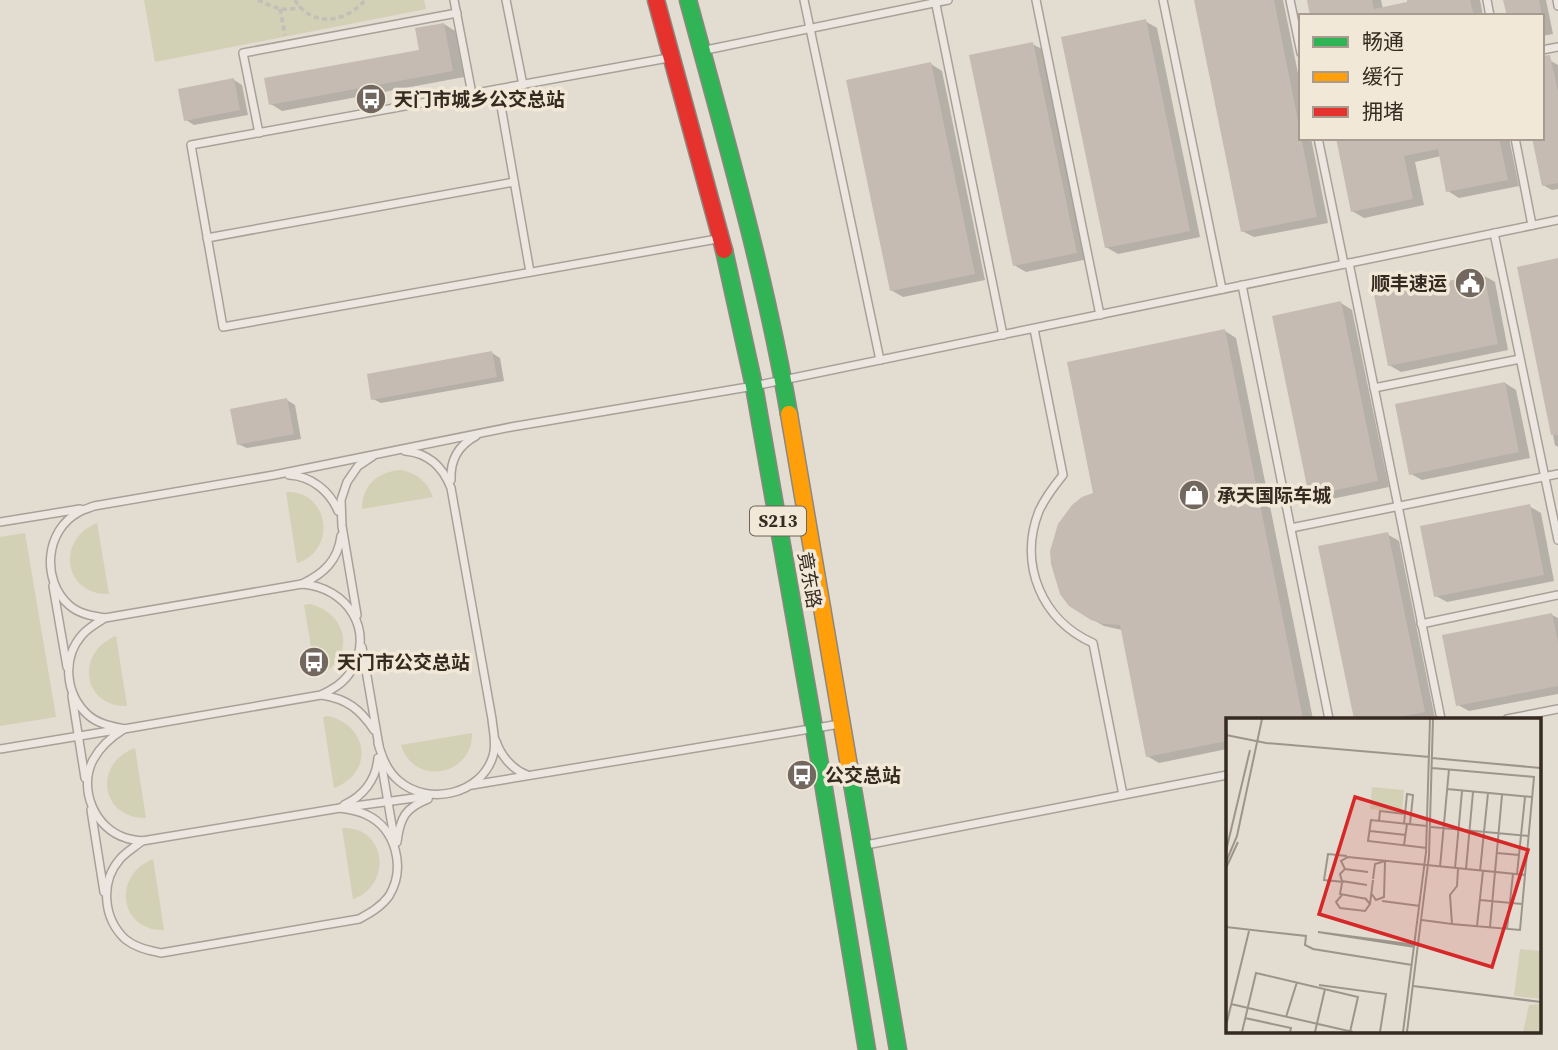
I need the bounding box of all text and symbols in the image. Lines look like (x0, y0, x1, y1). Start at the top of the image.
legend (1299, 14, 1544, 140)
text: 畅通 (1362, 27, 1404, 56)
text: 缓行 (1362, 62, 1404, 91)
bus stop icon: 天门市城乡公交总站 (354, 82, 388, 116)
place label: 天门市城乡公交总站 (394, 86, 565, 112)
text: 拥堵 (1362, 97, 1404, 126)
public building icon: 顺丰速运 (1453, 266, 1487, 300)
place label: 顺丰速运 (1371, 270, 1447, 296)
shop icon: 承天国际车城 (1177, 478, 1211, 512)
place label: 承天国际车城 (1217, 482, 1331, 508)
road number: S213 (750, 506, 806, 536)
street label: 竟东路 (792, 550, 828, 610)
bus stop icon: 天门市公交总站 (297, 645, 331, 679)
place label: 天门市公交总站 (337, 649, 470, 675)
inset map (1226, 718, 1540, 1032)
bus stop icon: 公交总站 (785, 758, 819, 792)
place label: 公交总站 (825, 762, 901, 788)

